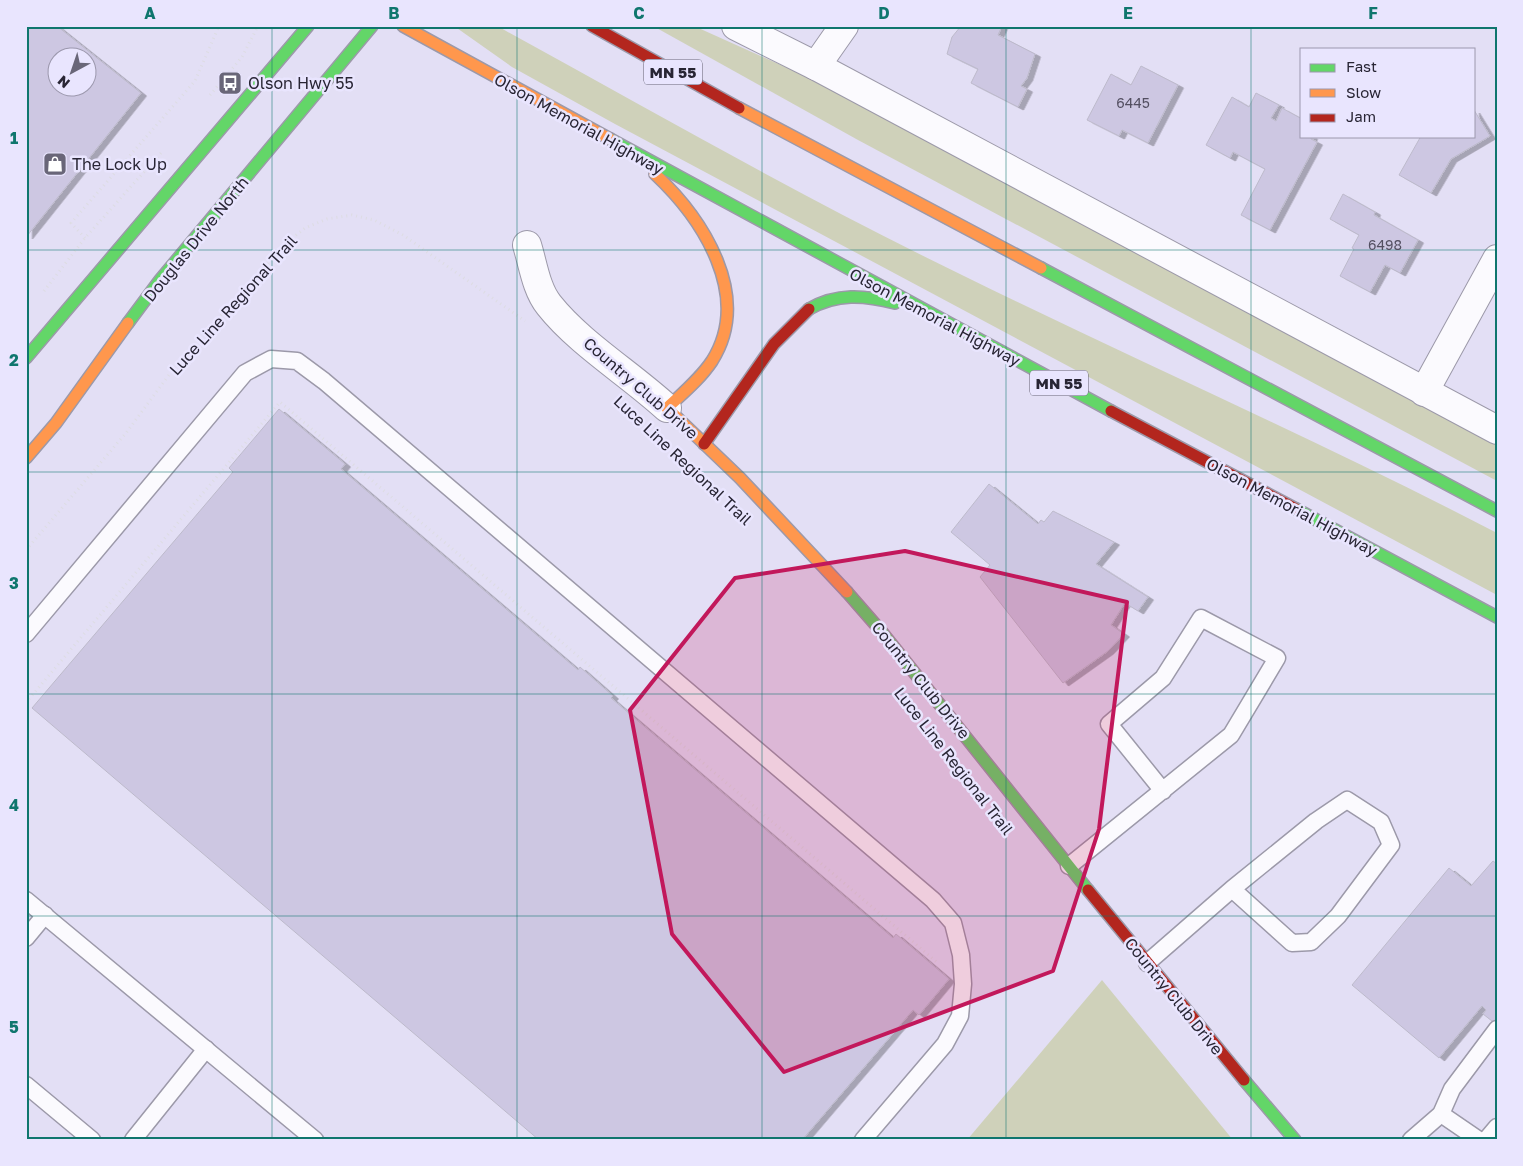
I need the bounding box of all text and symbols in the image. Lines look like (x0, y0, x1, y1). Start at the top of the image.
text: A (144, 3, 156, 23)
text: B (388, 3, 400, 23)
text: C (633, 3, 645, 23)
text: D (878, 3, 890, 23)
text: E (1123, 3, 1133, 23)
text: F (1368, 3, 1378, 23)
north arrow (48, 48, 98, 98)
legend (1300, 48, 1476, 138)
text: Fast (1346, 57, 1377, 75)
road number: MN 55 (644, 60, 702, 84)
street label: Olson Memorial Highway (491, 69, 667, 179)
bus stop icon: Olson Hwy 55 (217, 70, 243, 96)
text: N (54, 72, 73, 92)
place label: Olson Hwy 55 (248, 73, 354, 93)
text: Slow (1346, 83, 1381, 101)
house number: 6445 (1116, 94, 1150, 111)
text: Jam (1346, 107, 1376, 125)
text: 1 (10, 128, 18, 148)
shop icon: The Lock Up (42, 151, 68, 177)
place label: The Lock Up (72, 154, 167, 174)
street label: Douglas Drive North (139, 172, 253, 306)
street label: Luce Line Regional Trail (165, 231, 301, 379)
house number: 6498 (1368, 236, 1402, 253)
street label: Olson Memorial Highway (846, 263, 1024, 371)
street label: Country Club Drive (580, 333, 702, 443)
text: 2 (9, 350, 19, 370)
road number: MN 55 (1030, 370, 1088, 396)
street label: Luce Line Regional Trail (610, 391, 756, 529)
street label: Olson Memorial Highway (1203, 453, 1381, 561)
text: 3 (9, 573, 19, 593)
street label: Country Club Drive (868, 617, 974, 743)
street label: Luce Line Regional Trail (890, 683, 1018, 839)
text: 4 (9, 795, 19, 815)
street label: Country Club Drive (1121, 933, 1227, 1059)
text: 5 (9, 1017, 19, 1037)

